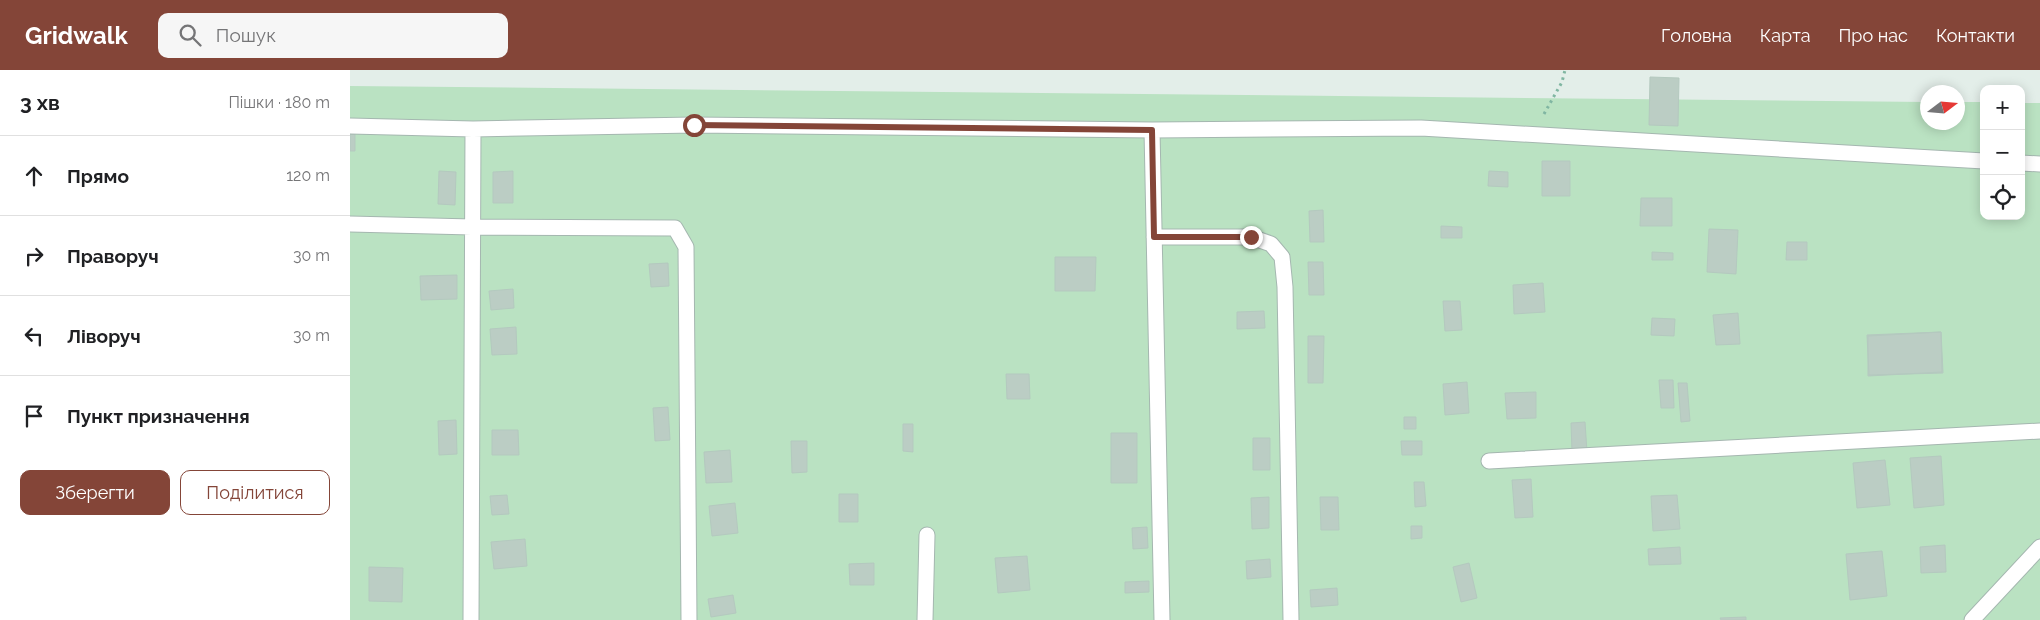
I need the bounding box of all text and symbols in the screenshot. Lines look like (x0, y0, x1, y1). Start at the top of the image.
search box (158, 13, 508, 58)
text: Gridwalk (25, 21, 128, 50)
icon: search (176, 21, 204, 49)
text: Пошук (216, 24, 276, 46)
text: Головна (1661, 25, 1732, 46)
text: Карта (1760, 25, 1811, 46)
text: Про нас (1839, 25, 1908, 46)
text: Контакти (1936, 25, 2015, 46)
north arrow (1920, 85, 1965, 130)
map controls (1980, 85, 2025, 220)
button: + (1980, 85, 2025, 130)
text: 3 хв (20, 90, 60, 115)
text: Пішки · 180 m (228, 93, 330, 112)
route start (683, 114, 706, 137)
button: − (1980, 130, 2025, 175)
icon: ahead (20, 162, 48, 190)
text: Прямо (67, 165, 129, 187)
text: 120 m (286, 166, 330, 185)
button: locate (1980, 175, 2025, 220)
route end (1240, 226, 1263, 249)
icon: right (20, 242, 48, 270)
text: Праворуч (67, 245, 159, 267)
text: 30 m (293, 246, 330, 265)
icon: left (20, 322, 48, 350)
text: Ліворуч (67, 325, 141, 347)
text: 30 m (293, 326, 330, 345)
icon: arrive (20, 402, 48, 430)
text: Пункт призначення (67, 405, 250, 427)
button: Зберегти (20, 470, 170, 515)
button: Поділитися (180, 470, 330, 515)

